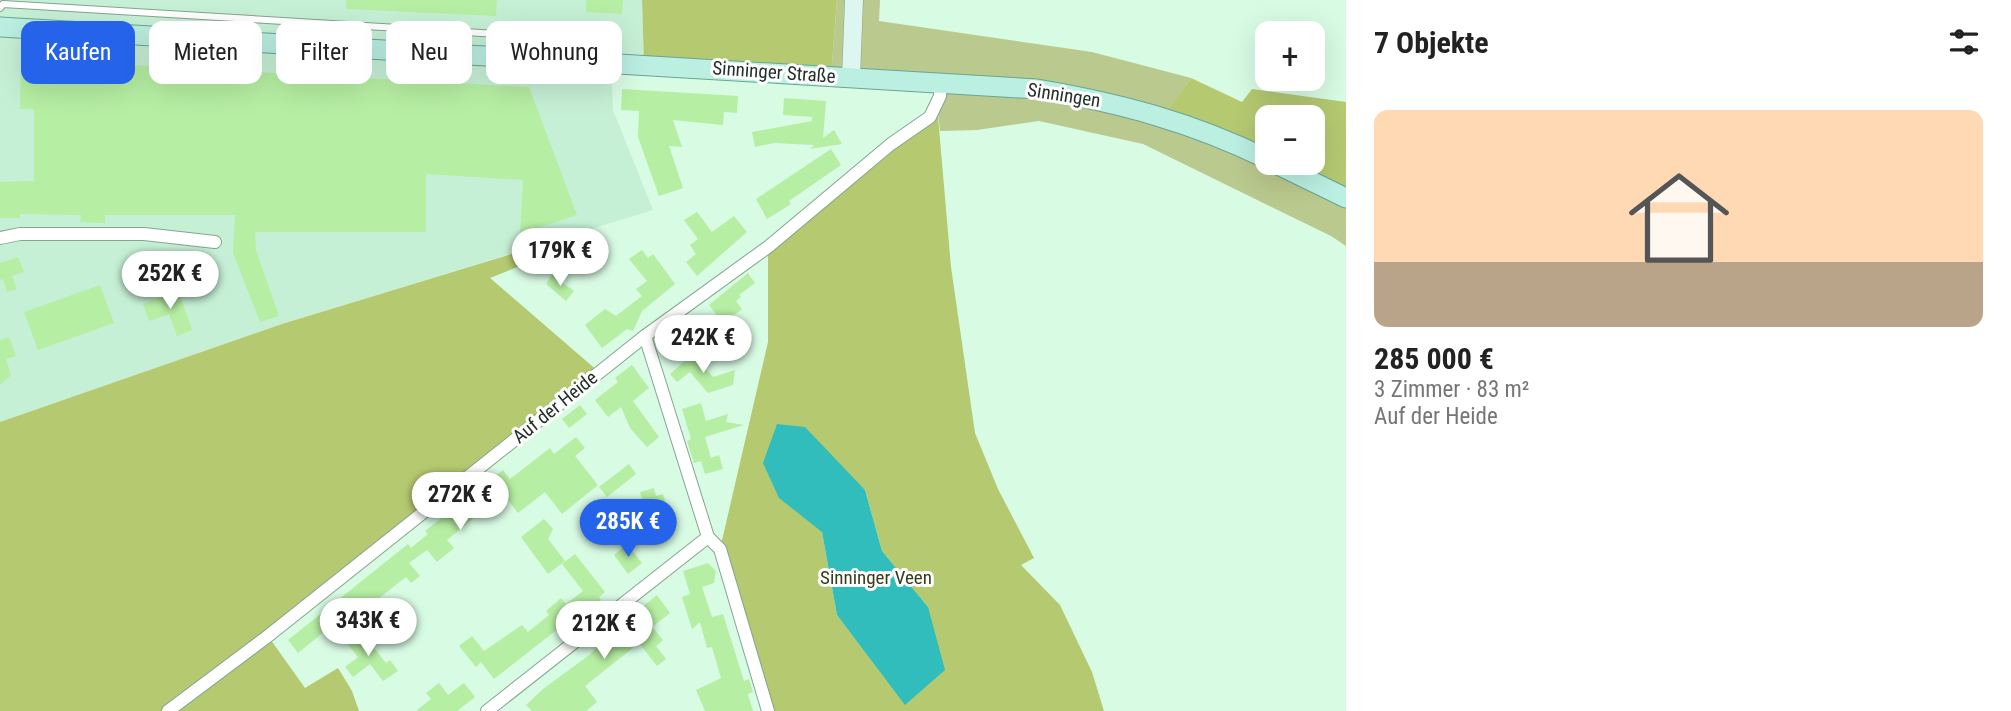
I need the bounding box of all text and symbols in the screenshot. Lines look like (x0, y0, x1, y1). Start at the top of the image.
chip: Kaufen (21, 21, 135, 84)
chip: Mieten (149, 21, 262, 84)
chip: Filter (276, 21, 372, 84)
chip: Neu (386, 21, 472, 84)
chip: Wohnung (486, 21, 622, 84)
map controls (1255, 21, 1325, 175)
button: + (1255, 21, 1325, 91)
icon: filters (1945, 23, 1983, 61)
text: 7 Objekte (1374, 25, 1489, 60)
street label: Sinninger Straße (712, 56, 836, 88)
street label: Sinningen (1026, 78, 1102, 112)
button: − (1255, 105, 1325, 175)
icon: home (1616, 155, 1742, 281)
pin: 179K € (503, 229, 617, 288)
text: 179K € (528, 237, 592, 264)
pin: 252K € (113, 252, 227, 311)
text: 252K € (138, 260, 202, 287)
pin: 242K € (646, 316, 760, 375)
text: 242K € (671, 324, 735, 351)
text: 285 000 € (1374, 341, 1494, 376)
street label: Auf der Heide (508, 366, 602, 448)
text: 3 Zimmer · 83 m² (1374, 376, 1529, 403)
text: Auf der Heide (1374, 403, 1498, 430)
pin: 272K € (403, 472, 517, 532)
text: 272K € (428, 481, 492, 508)
pin: 285K € (571, 500, 685, 559)
text: 285K € (596, 508, 660, 535)
park label: Sinninger Veen (820, 566, 932, 589)
pin: 343K € (311, 598, 425, 658)
pin: 212K € (547, 602, 661, 661)
text: 343K € (336, 607, 400, 634)
text: 212K € (572, 610, 636, 637)

